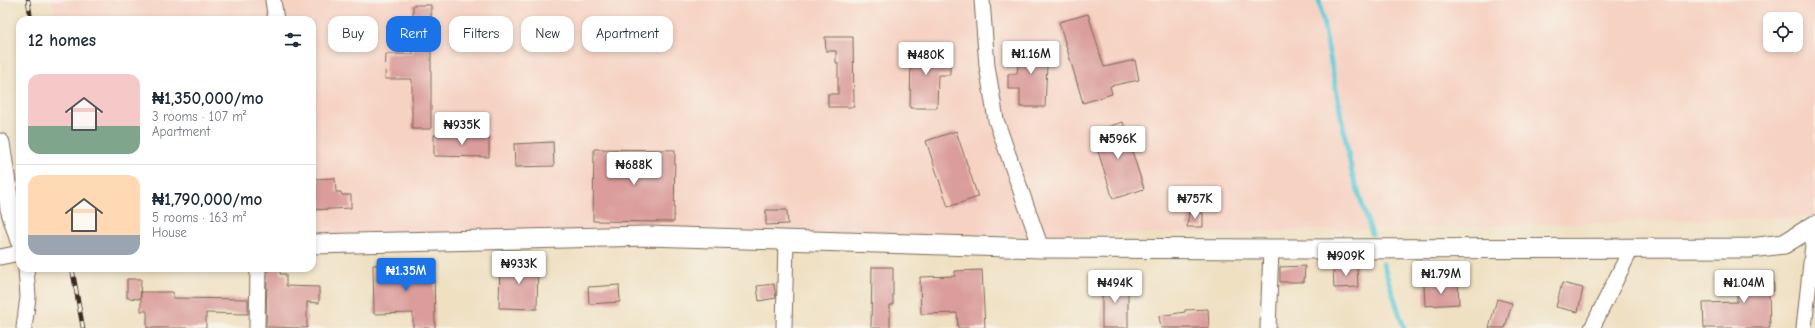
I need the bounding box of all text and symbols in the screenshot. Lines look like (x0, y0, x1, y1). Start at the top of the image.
map controls (1763, 12, 1803, 52)
button: locate (1763, 12, 1803, 52)
chip: Buy (328, 16, 378, 52)
chip: Rent (386, 16, 441, 52)
chip: Filters (449, 16, 513, 52)
chip: New (521, 16, 574, 52)
chip: Apartment (582, 16, 673, 52)
icon: filters (282, 29, 304, 51)
text: 12 homes (28, 31, 96, 50)
pin: ₦1.16M (998, 41, 1064, 75)
pin: ₦480K (898, 42, 954, 76)
text: ₦1.16M (1011, 46, 1051, 61)
text: ₦480K (908, 47, 944, 62)
text: ₦1,350,000/mo (152, 89, 264, 108)
icon: home (60, 90, 108, 138)
text: 3 rooms · 107 m² (152, 109, 246, 124)
pin: ₦935K (434, 112, 490, 146)
text: ₦935K (444, 117, 480, 132)
text: Apartment (152, 124, 210, 139)
pin: ₦596K (1090, 126, 1146, 160)
text: ₦596K (1099, 131, 1137, 146)
pin: ₦688K (606, 152, 662, 186)
text: ₦688K (616, 157, 652, 172)
pin: ₦757K (1167, 186, 1223, 220)
text: ₦1,790,000/mo (152, 190, 262, 209)
icon: home (60, 191, 108, 239)
text: ₦757K (1177, 191, 1213, 206)
text: 5 rooms · 163 m² (152, 210, 246, 225)
text: House (152, 225, 187, 240)
pin: ₦909K (1318, 243, 1374, 277)
text: ₦909K (1327, 248, 1365, 263)
pin: ₦933K (491, 251, 547, 285)
text: ₦933K (501, 256, 537, 271)
pin: ₦1.35M (373, 258, 439, 292)
pin: ₦1.79M (1408, 261, 1474, 295)
text: ₦1.35M (386, 263, 426, 278)
text: ₦1.79M (1421, 266, 1461, 281)
pin: ₦494K (1087, 270, 1143, 304)
pin: ₦1.04M (1711, 270, 1777, 304)
text: ₦494K (1097, 275, 1133, 290)
text: ₦1.04M (1724, 275, 1764, 290)

